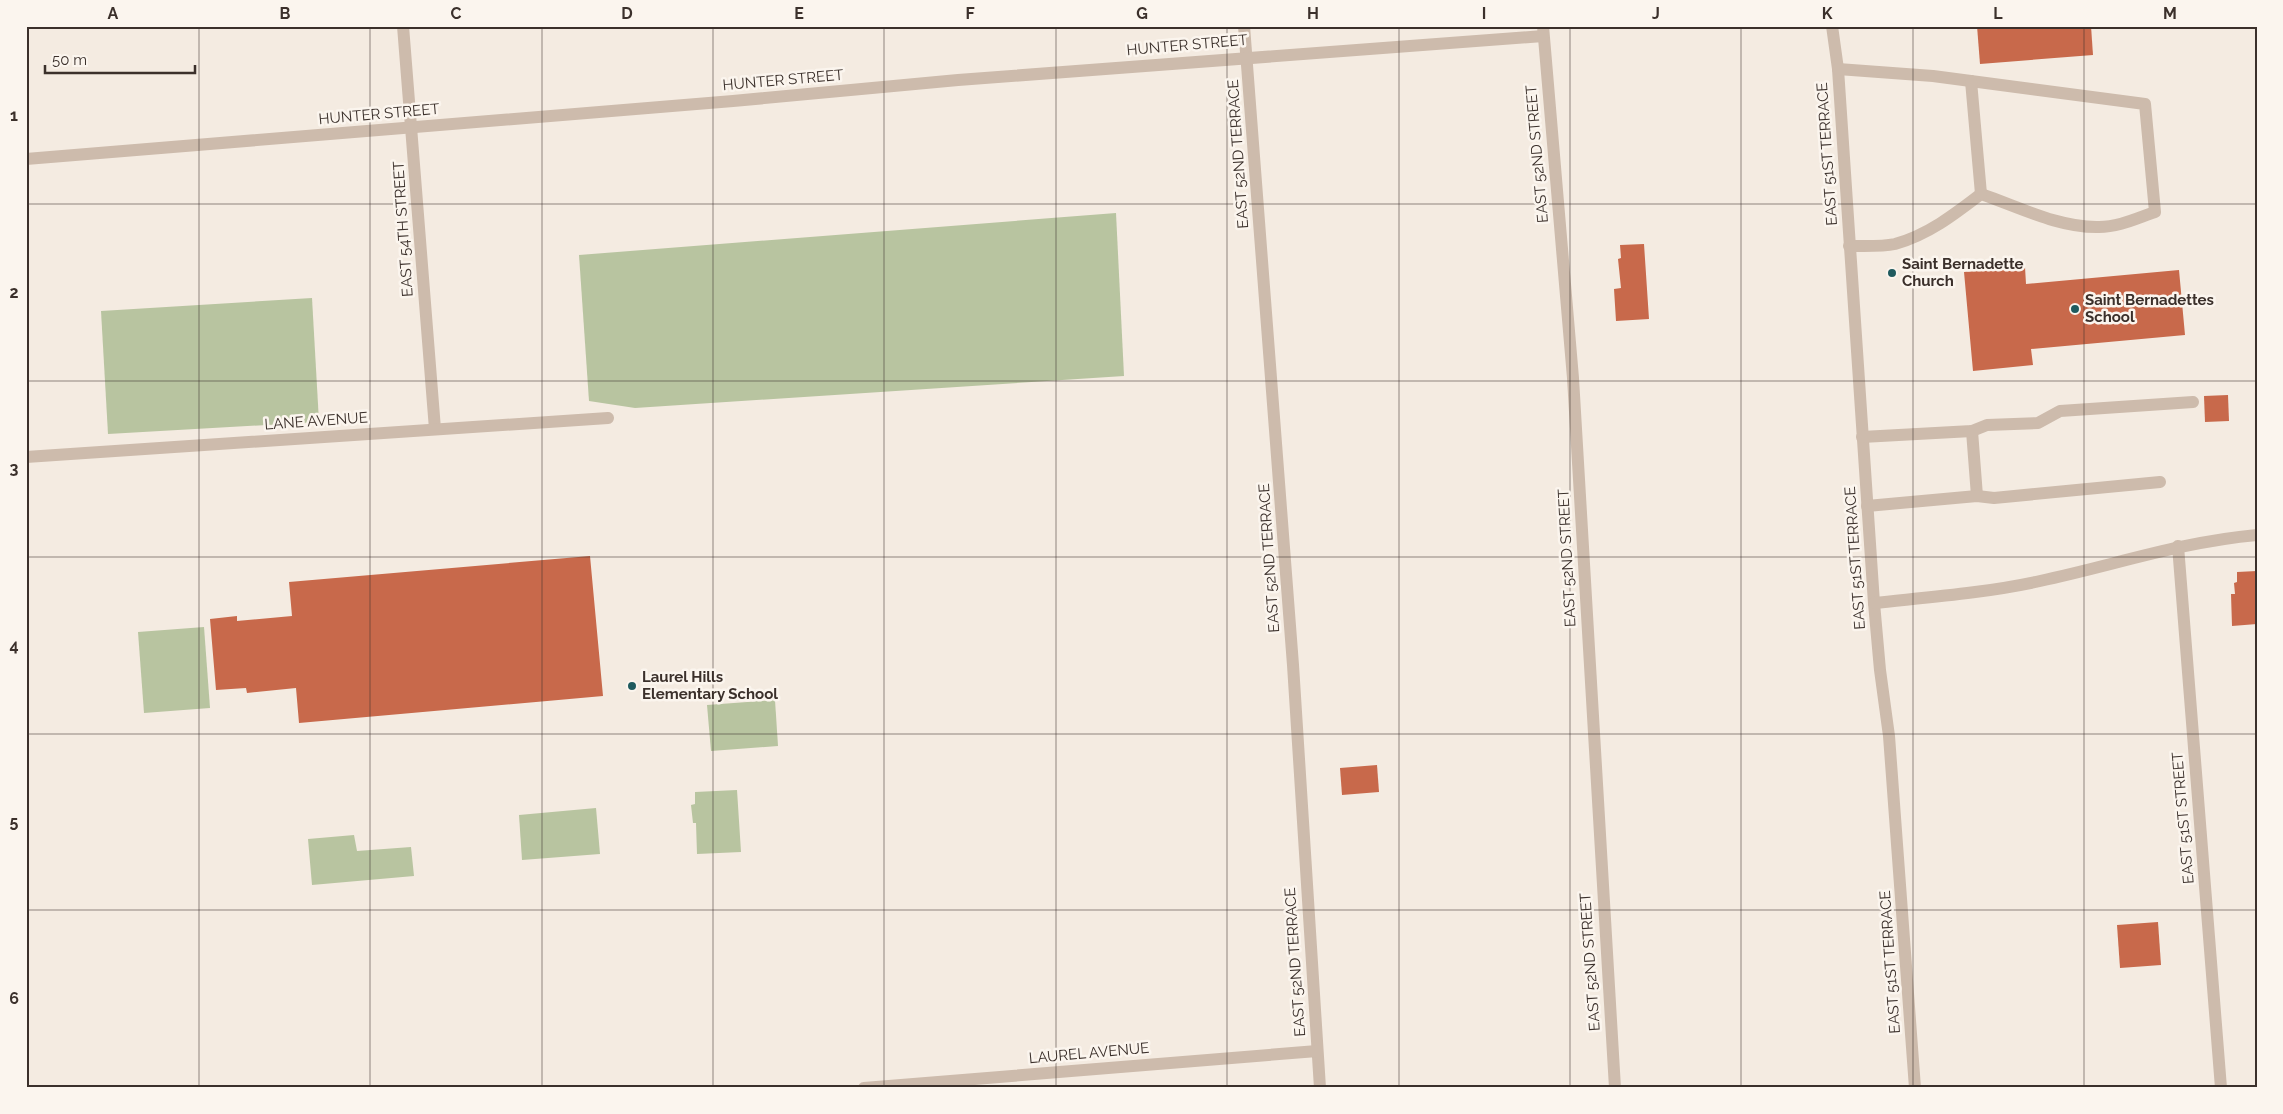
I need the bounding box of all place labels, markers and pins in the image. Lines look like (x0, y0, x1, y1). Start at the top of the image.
place label: Saint Bernadette Church (1902, 255, 2024, 290)
marker: Saint Bernadette Church (1886, 267, 1898, 279)
place label: Saint Bernadettes School (2085, 291, 2214, 326)
marker: Saint Bernadettes School (2069, 303, 2081, 315)
place label: Laurel Hills Elementary School (642, 668, 778, 703)
marker: Laurel Hills Elementary School (626, 680, 638, 692)

